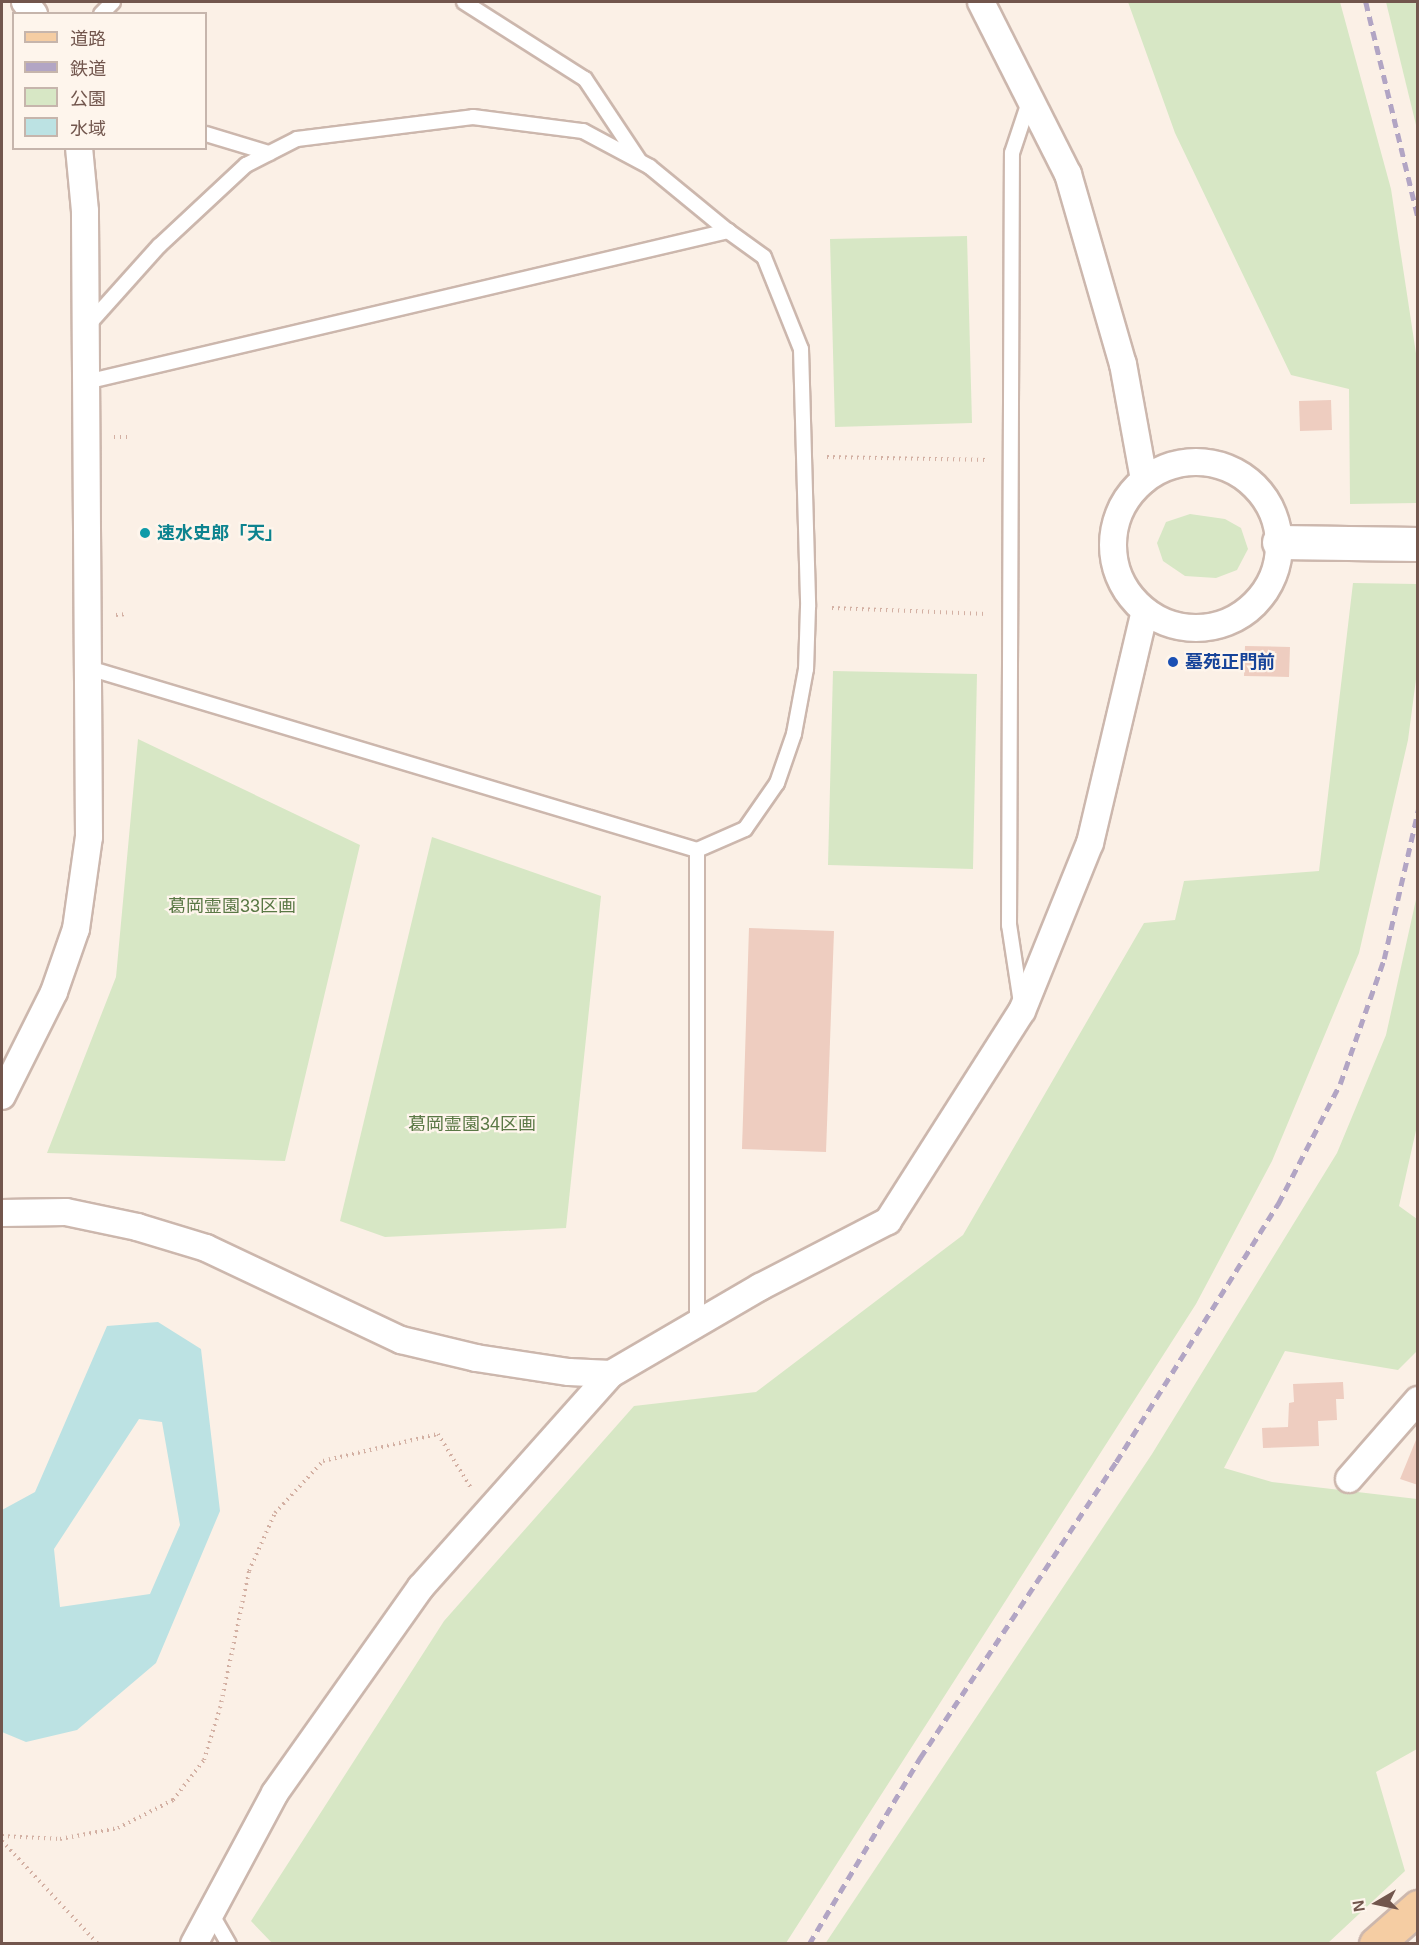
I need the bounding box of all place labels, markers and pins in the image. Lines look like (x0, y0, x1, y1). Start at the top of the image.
place label: 速水史郎「天」 (157, 522, 283, 544)
marker: 速水史郎「天」 (138, 526, 152, 540)
place label: 墓苑正門前 (1185, 651, 1275, 673)
marker: 墓苑正門前 (1166, 655, 1180, 669)

